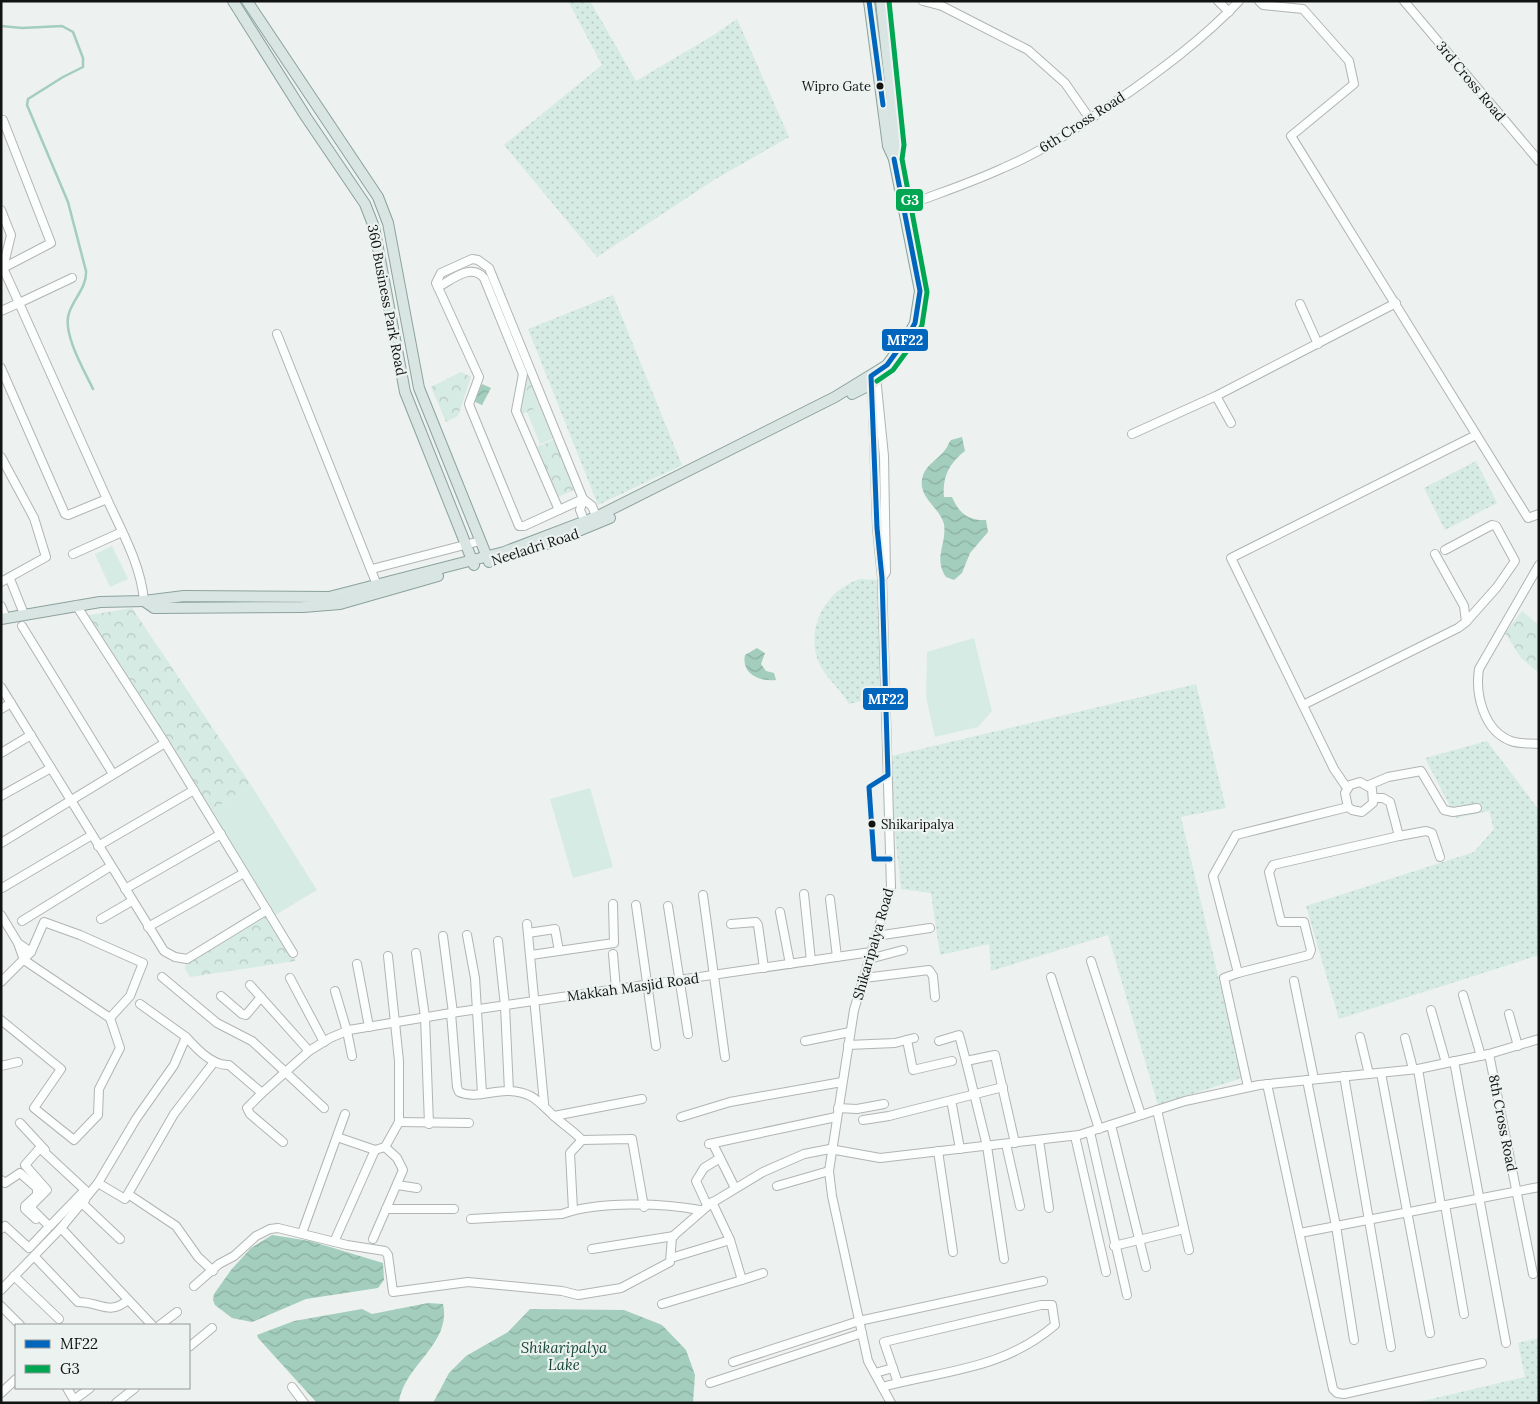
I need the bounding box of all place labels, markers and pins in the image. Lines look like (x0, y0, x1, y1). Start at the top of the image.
place label: Wipro Gate (802, 78, 871, 95)
marker: Wipro Gate (875, 81, 885, 91)
place label: Shikaripalya (881, 816, 955, 833)
marker: Shikaripalya (867, 819, 877, 829)

